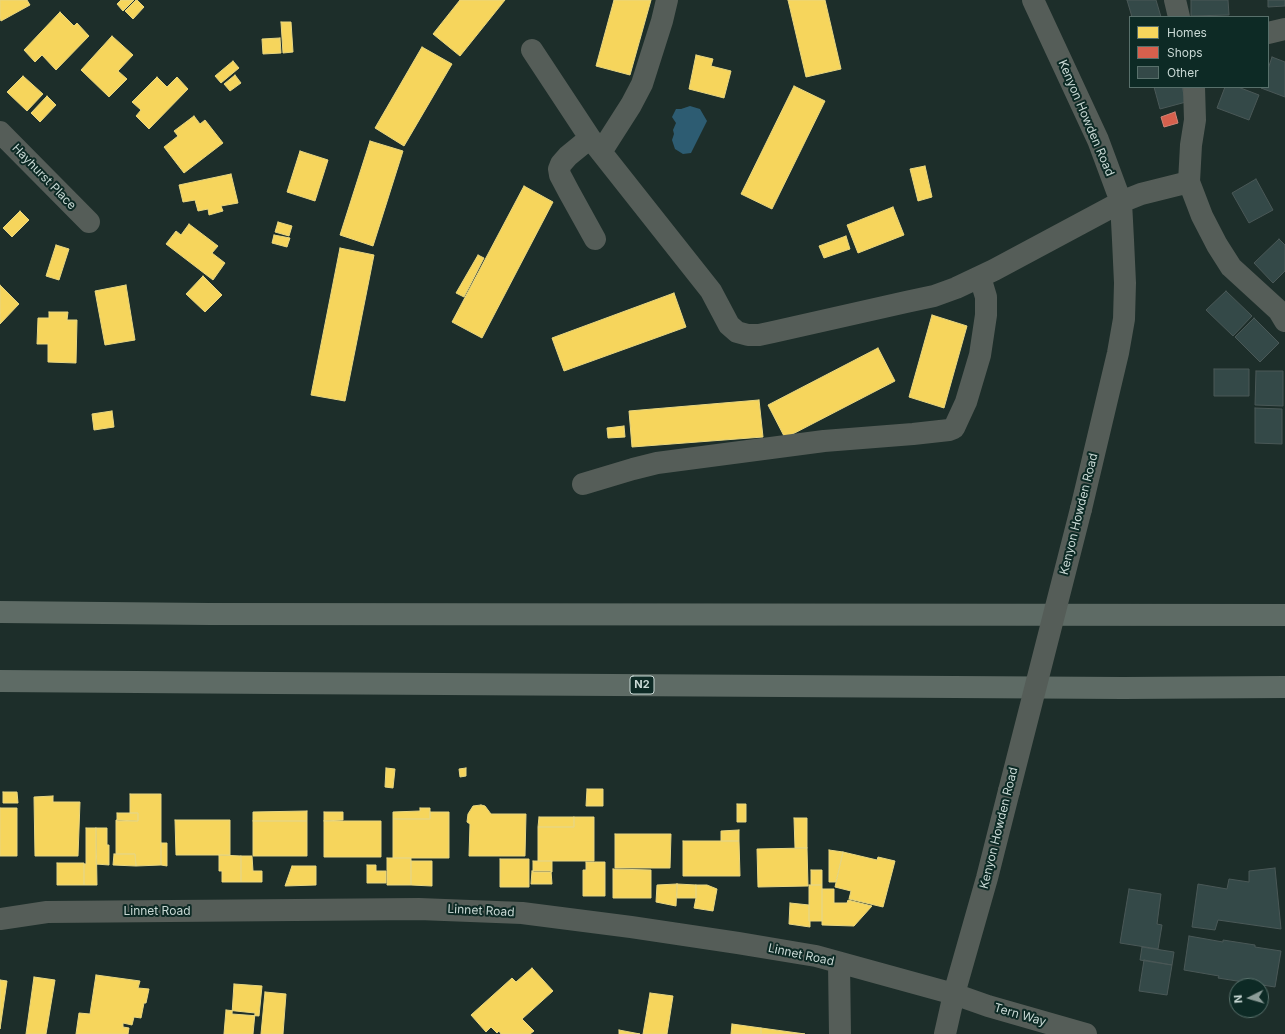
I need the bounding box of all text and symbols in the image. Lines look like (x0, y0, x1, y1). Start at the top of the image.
legend (1129, 16, 1269, 88)
text: Homes (1167, 25, 1207, 40)
text: Shops (1167, 45, 1203, 60)
street label: Kenyon Howden Road (1055, 58, 1117, 178)
text: Other (1167, 65, 1199, 80)
street label: Hayhurst Place (9, 141, 79, 213)
street label: Kenyon Howden Road (1057, 452, 1101, 576)
road number: N2 (630, 676, 654, 694)
street label: Kenyon Howden Road (977, 766, 1021, 890)
street label: Linnet Road (447, 902, 515, 920)
street label: Linnet Road (123, 904, 191, 918)
street label: Linnet Road (767, 941, 835, 969)
north arrow (1229, 978, 1269, 1018)
text: N (1231, 994, 1245, 1004)
street label: Tern Way (992, 1001, 1048, 1029)

